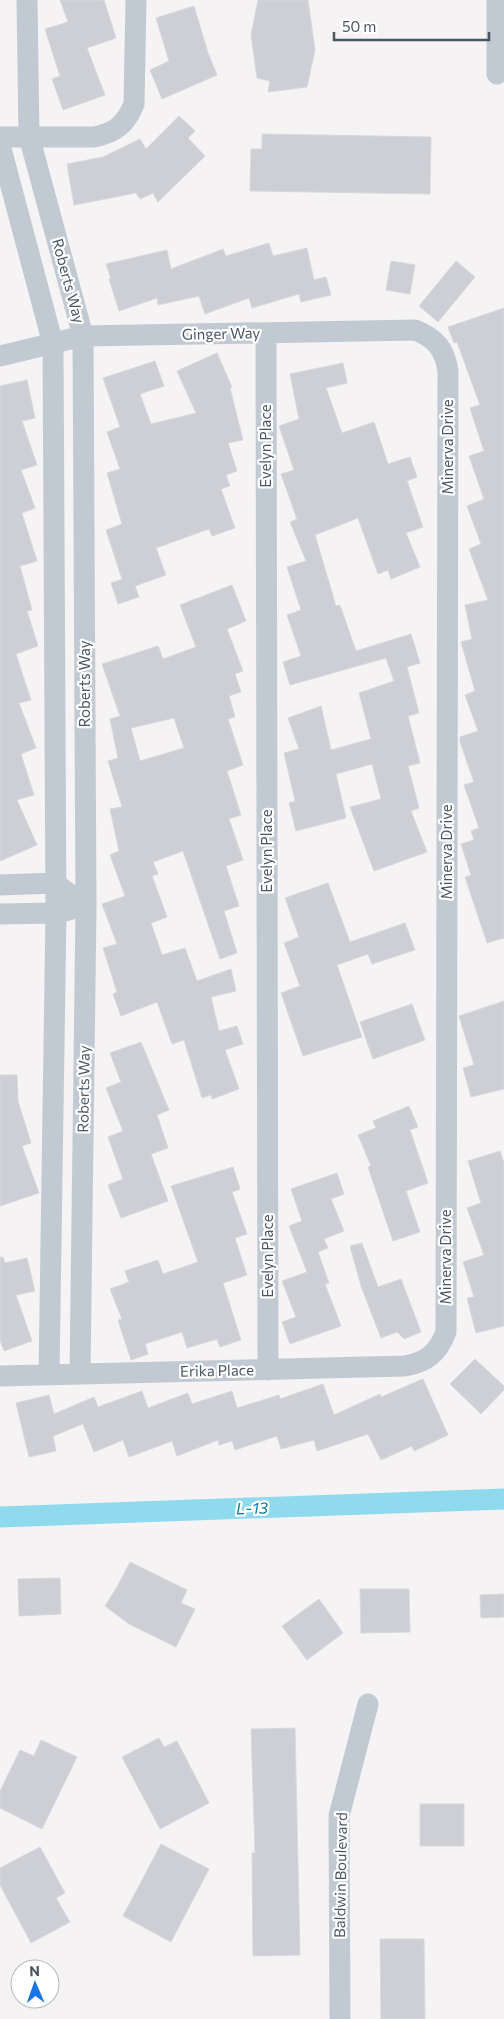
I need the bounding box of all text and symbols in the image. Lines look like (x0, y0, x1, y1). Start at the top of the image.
scale bar (334, 10, 489, 42)
text: 50 m (342, 17, 376, 35)
street label: Roberts Way (49, 236, 89, 325)
street label: Ginger Way (182, 323, 260, 343)
street label: Minerva Drive (438, 399, 456, 495)
street label: Evelyn Place (256, 404, 274, 488)
street label: Roberts Way (75, 640, 93, 728)
street label: Minerva Drive (437, 804, 455, 900)
street label: Evelyn Place (257, 809, 275, 893)
street label: Roberts Way (73, 1045, 93, 1133)
street label: Minerva Drive (436, 1209, 454, 1305)
street label: Evelyn Place (258, 1214, 276, 1298)
street label: Erika Place (180, 1360, 254, 1380)
water label: L-13 (236, 1497, 269, 1518)
street label: Baldwin Boulevard (330, 1812, 350, 1938)
north arrow (10, 1959, 60, 2009)
text: N (29, 1962, 40, 1979)

